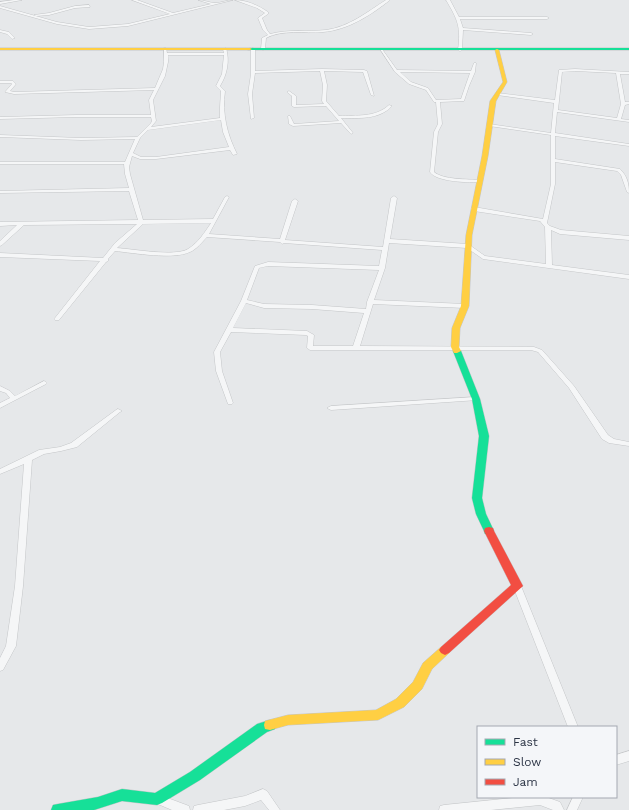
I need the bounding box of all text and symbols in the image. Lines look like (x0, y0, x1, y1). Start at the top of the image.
legend (477, 726, 617, 798)
text: Fast (513, 735, 538, 749)
text: Slow (513, 755, 541, 769)
text: Jam (513, 775, 538, 789)

